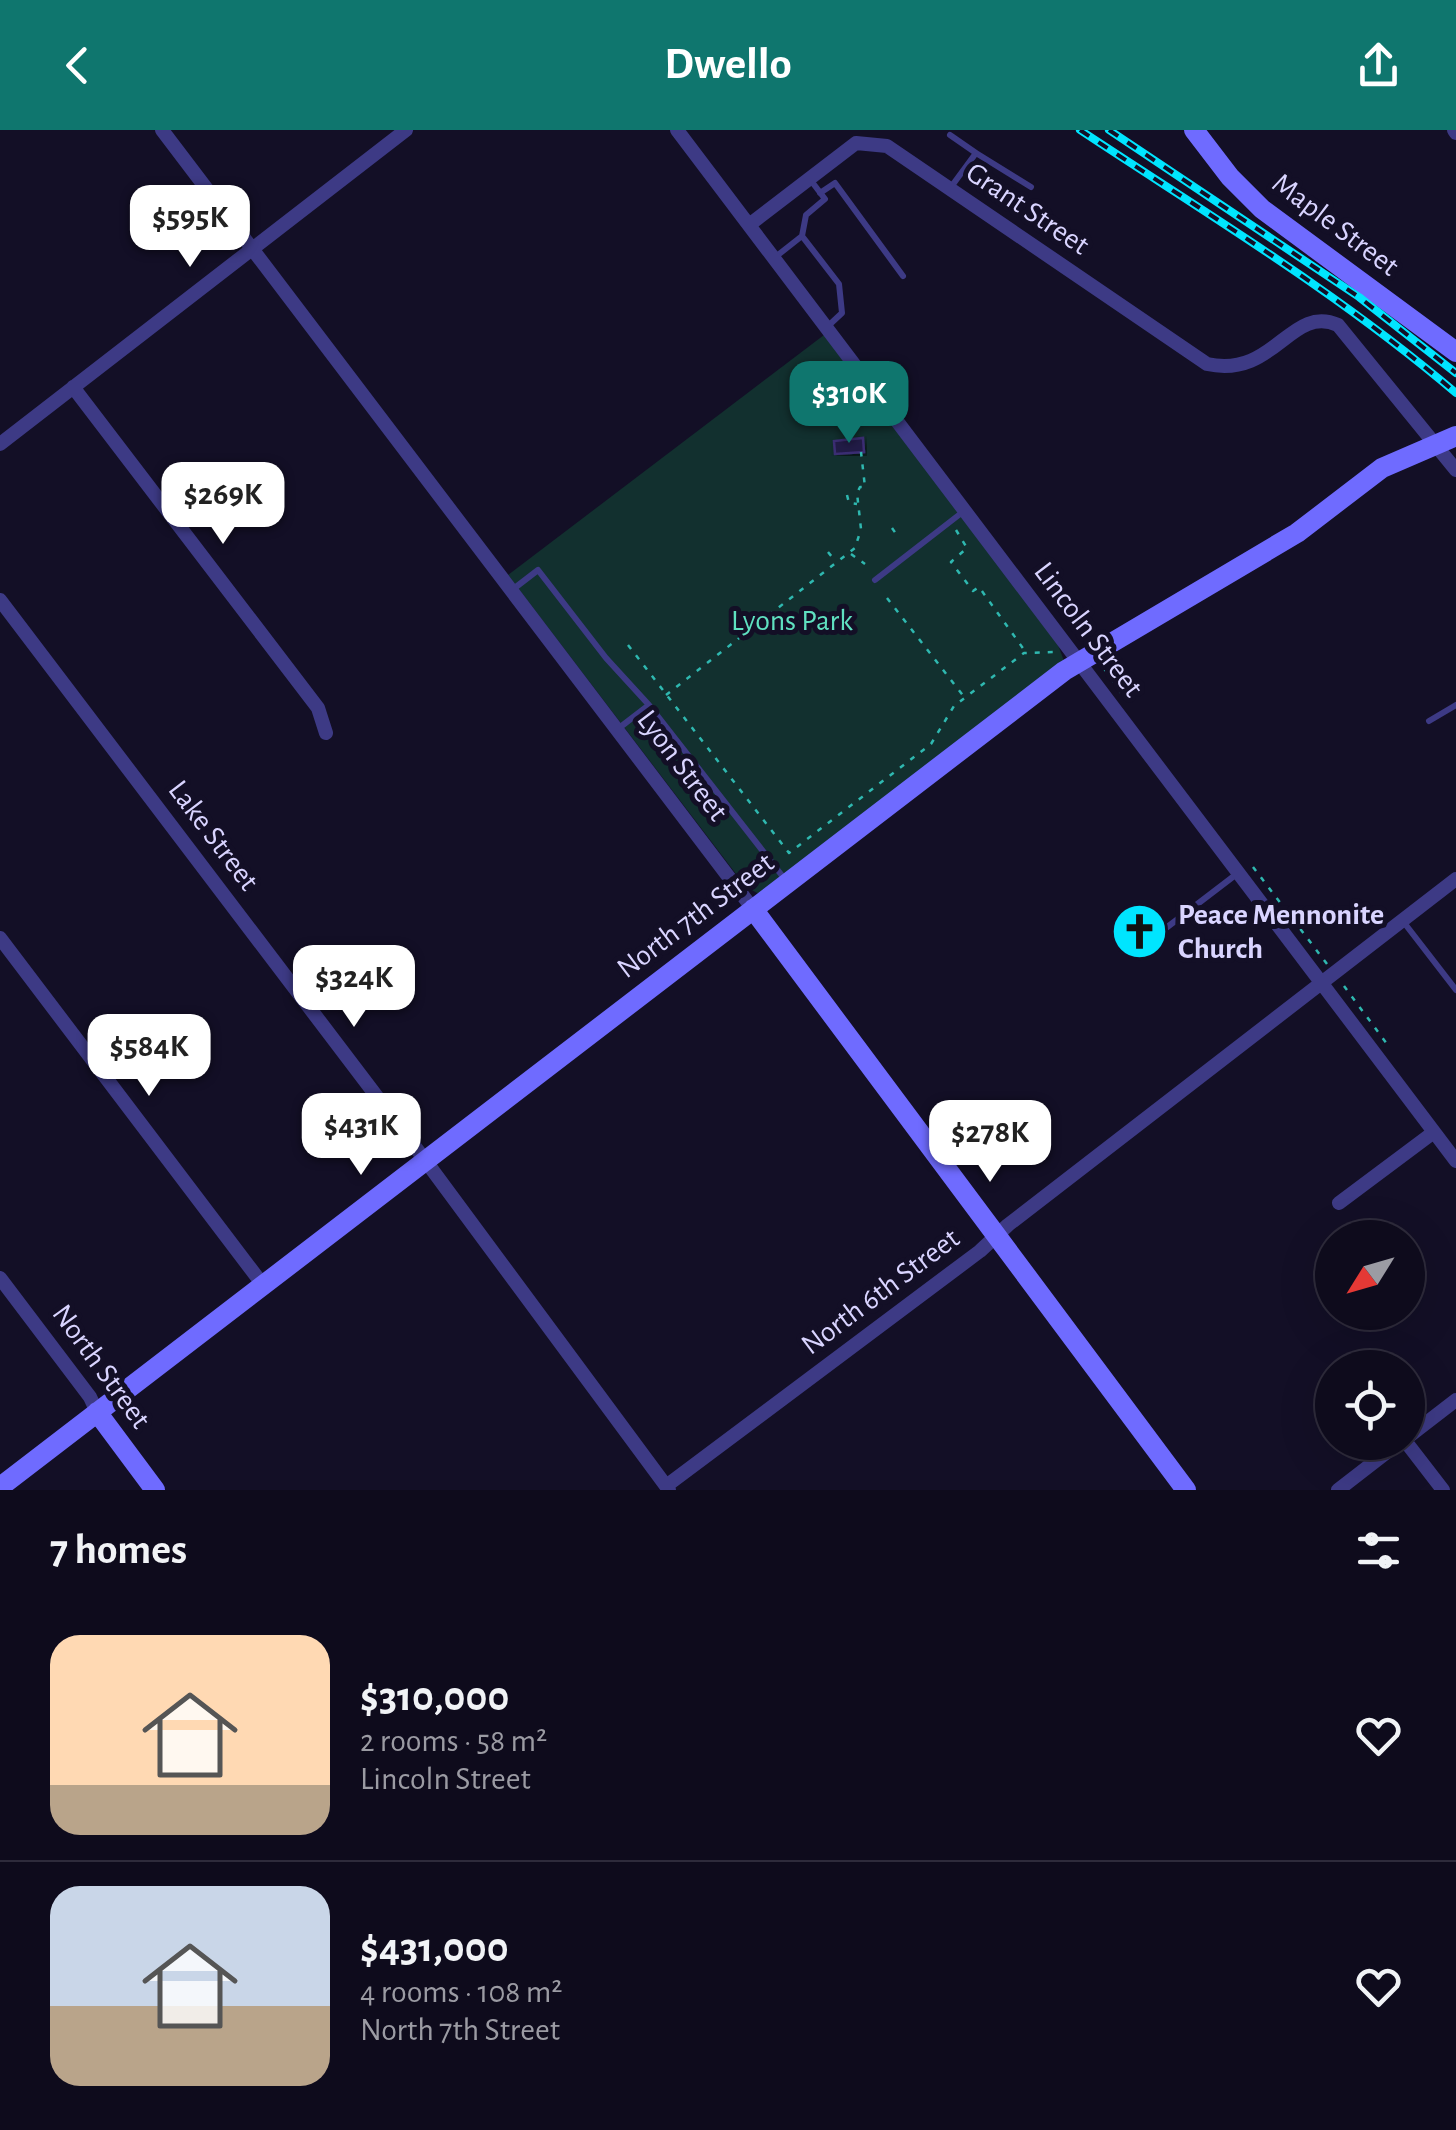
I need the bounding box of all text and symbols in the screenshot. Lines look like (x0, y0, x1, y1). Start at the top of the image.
icon: back (50, 38, 105, 93)
icon: share (1351, 38, 1406, 93)
text: Dwello (664, 42, 792, 87)
street label: Grant Street (961, 157, 1095, 261)
street label: Maple Street (1267, 168, 1404, 282)
pin: $595K (120, 185, 260, 270)
text: $595K (152, 201, 228, 233)
pin: $310K (779, 361, 919, 446)
text: $310K (811, 377, 887, 409)
pin: $269K (153, 462, 293, 547)
text: $269K (183, 478, 263, 510)
street label: Lincoln Street (1028, 557, 1149, 703)
park label: Lyons Park (731, 606, 853, 636)
street label: Lyon Street (631, 705, 733, 827)
street label: Lake Street (162, 775, 264, 896)
street label: North 7th Street (612, 847, 780, 984)
place label: Peace Mennonite Church (1178, 900, 1384, 964)
church icon: Peace Mennonite Church (1109, 901, 1169, 961)
pin: $324K (284, 945, 424, 1030)
text: $324K (315, 961, 393, 993)
pin: $584K (79, 1014, 219, 1099)
text: $584K (110, 1030, 188, 1062)
pin: $431K (291, 1093, 431, 1178)
pin: $278K (920, 1100, 1060, 1185)
text: $431K (324, 1109, 398, 1141)
text: $278K (951, 1116, 1029, 1148)
north arrow (1315, 1220, 1425, 1330)
map controls (1315, 1220, 1425, 1460)
street label: North 6th Street (796, 1223, 965, 1361)
street label: North Street (47, 1299, 156, 1434)
button: locate (1315, 1350, 1425, 1460)
icon: filters (1351, 1523, 1406, 1578)
text: 7 homes (50, 1529, 187, 1571)
icon: home (130, 1675, 250, 1795)
text: $310,000 (360, 1676, 509, 1718)
icon: heart (1351, 1708, 1406, 1763)
text: 2 rooms · 58 m² (360, 1725, 547, 1757)
text: Lincoln Street (360, 1763, 531, 1795)
icon: home (130, 1926, 250, 2046)
text: $431,000 (360, 1927, 509, 1969)
icon: heart (1351, 1959, 1406, 2014)
text: 4 rooms · 108 m² (360, 1976, 563, 2008)
text: North 7th Street (360, 2014, 560, 2046)

